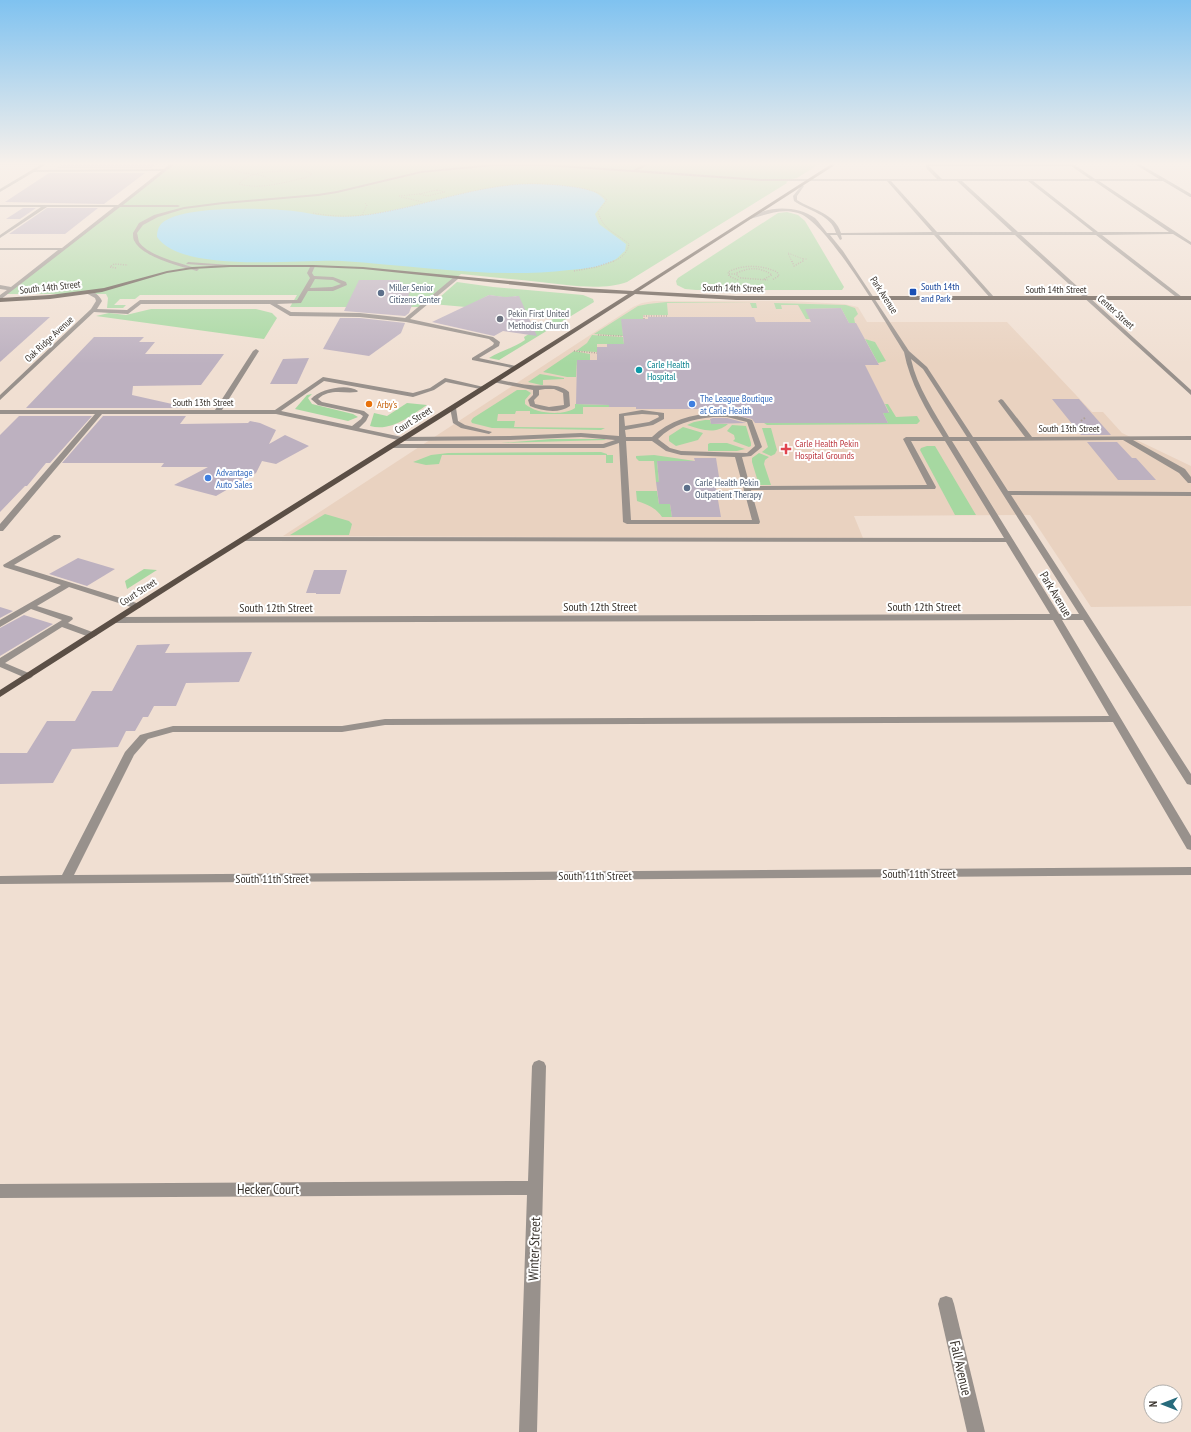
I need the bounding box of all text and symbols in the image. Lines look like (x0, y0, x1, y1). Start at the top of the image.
street label: Park Avenue (867, 274, 901, 316)
street label: South 14th Street (19, 277, 81, 297)
place label: South 14th and Park (921, 280, 959, 305)
place label: Miller Senior Citizens Center (389, 281, 441, 306)
street label: South 14th Street (702, 281, 764, 295)
street label: South 14th Street (1025, 283, 1087, 296)
marker: South 14th and Park (908, 287, 918, 297)
marker: Miller Senior Citizens Center (376, 288, 386, 298)
street label: Center Street (1095, 292, 1137, 332)
place label: Pekin First United Methodist Church (508, 307, 569, 332)
street label: Oak Ridge Avenue (22, 313, 76, 365)
marker: Pekin First United Methodist Church (495, 314, 505, 324)
place label: Carle Health Hospital (647, 358, 690, 383)
marker: Carle Health Hospital (634, 365, 644, 375)
place label: The League Boutique at Carle Health (700, 392, 773, 417)
street label: South 13th Street (172, 396, 234, 409)
place label: Arby's (377, 398, 398, 411)
marker: Arby's (364, 399, 374, 409)
marker: The League Boutique at Carle Health (687, 399, 697, 409)
street label: Court Street (392, 403, 434, 437)
street label: South 13th Street (1038, 422, 1100, 435)
place label: Carle Health Pekin Hospital Grounds (795, 437, 859, 462)
marker: Carle Health Pekin Hospital Grounds (780, 443, 792, 455)
place label: Advantage Auto Sales (216, 466, 253, 491)
marker: Advantage Auto Sales (203, 473, 213, 483)
place label: Carle Health Pekin Outpatient Therapy (695, 476, 762, 501)
marker: Carle Health Pekin Outpatient Therapy (682, 483, 692, 493)
street label: Park Avenue (1037, 569, 1075, 619)
street label: Court Street (117, 575, 159, 609)
street label: South 12th Street (563, 599, 637, 614)
street label: South 12th Street (887, 599, 961, 614)
street label: South 12th Street (239, 600, 313, 615)
street label: South 11th Street (882, 866, 956, 881)
street label: South 11th Street (558, 868, 632, 883)
street label: South 11th Street (235, 871, 309, 886)
street label: Hecker Court (237, 1180, 299, 1198)
street label: Winter Street (524, 1217, 544, 1281)
street label: Fall Avenue (946, 1339, 976, 1397)
north arrow (1143, 1384, 1183, 1424)
text: N (1146, 1401, 1160, 1407)

